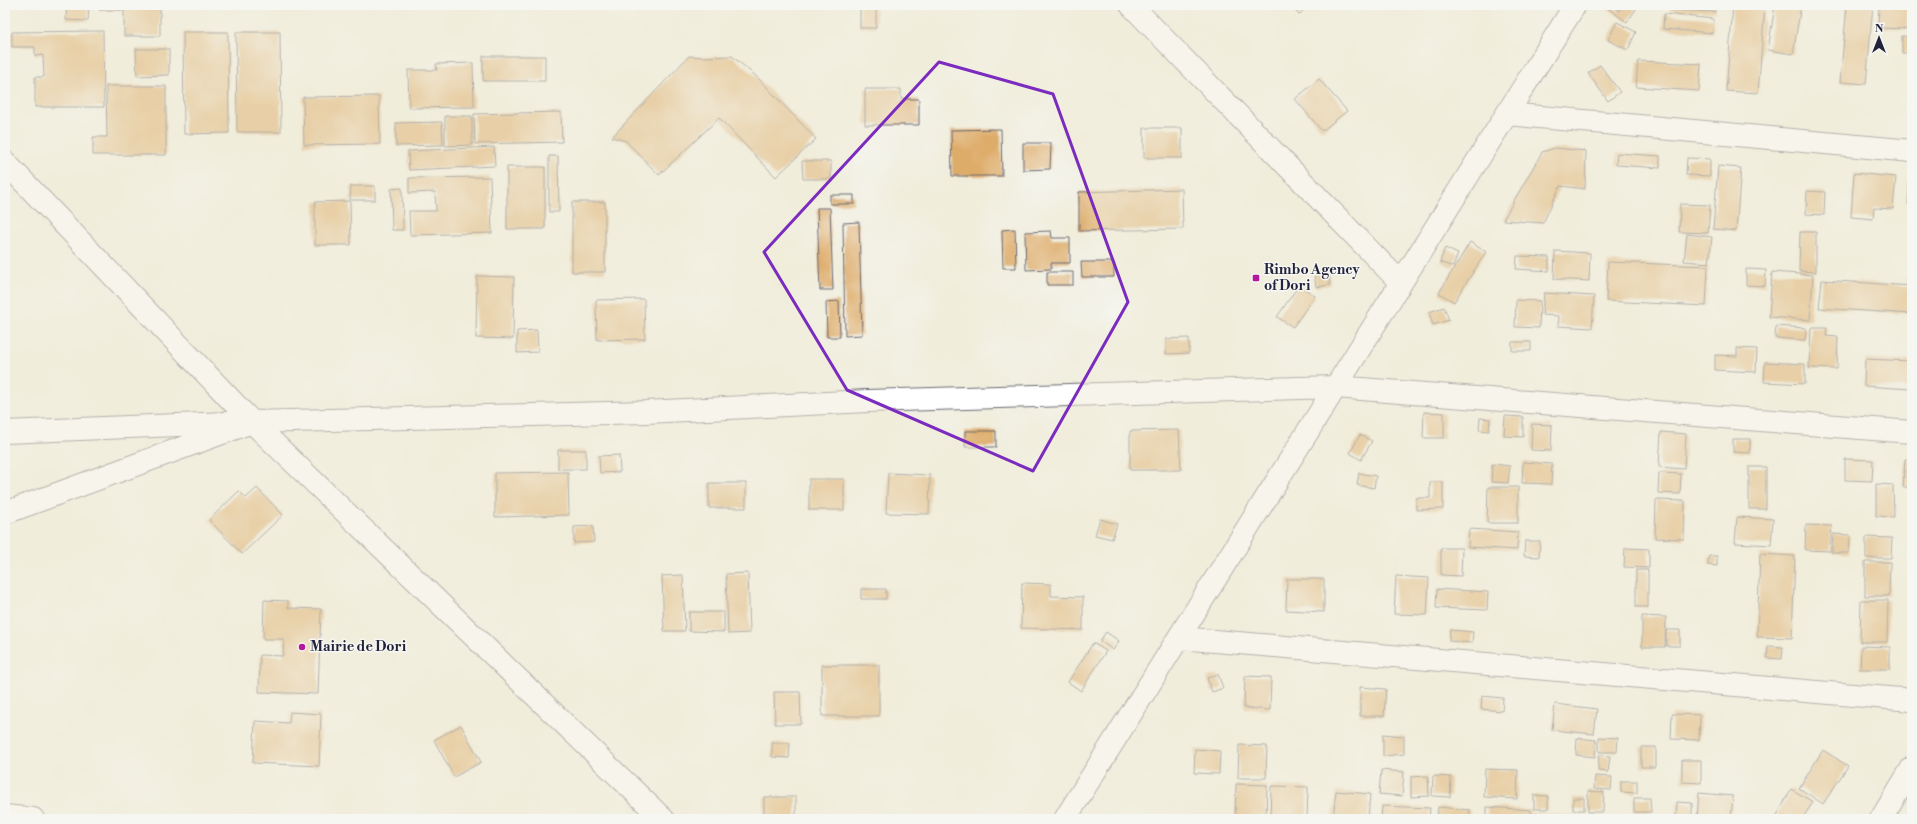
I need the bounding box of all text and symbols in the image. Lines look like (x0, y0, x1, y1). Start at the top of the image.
north arrow (1859, 18, 1899, 58)
text: N (1875, 22, 1884, 36)
place label: Rimbo Agency of Dori (1264, 261, 1361, 295)
marker: Rimbo Agency of Dori (1251, 273, 1261, 283)
place label: Mairie de Dori (310, 638, 407, 656)
marker: Mairie de Dori (297, 642, 307, 652)

